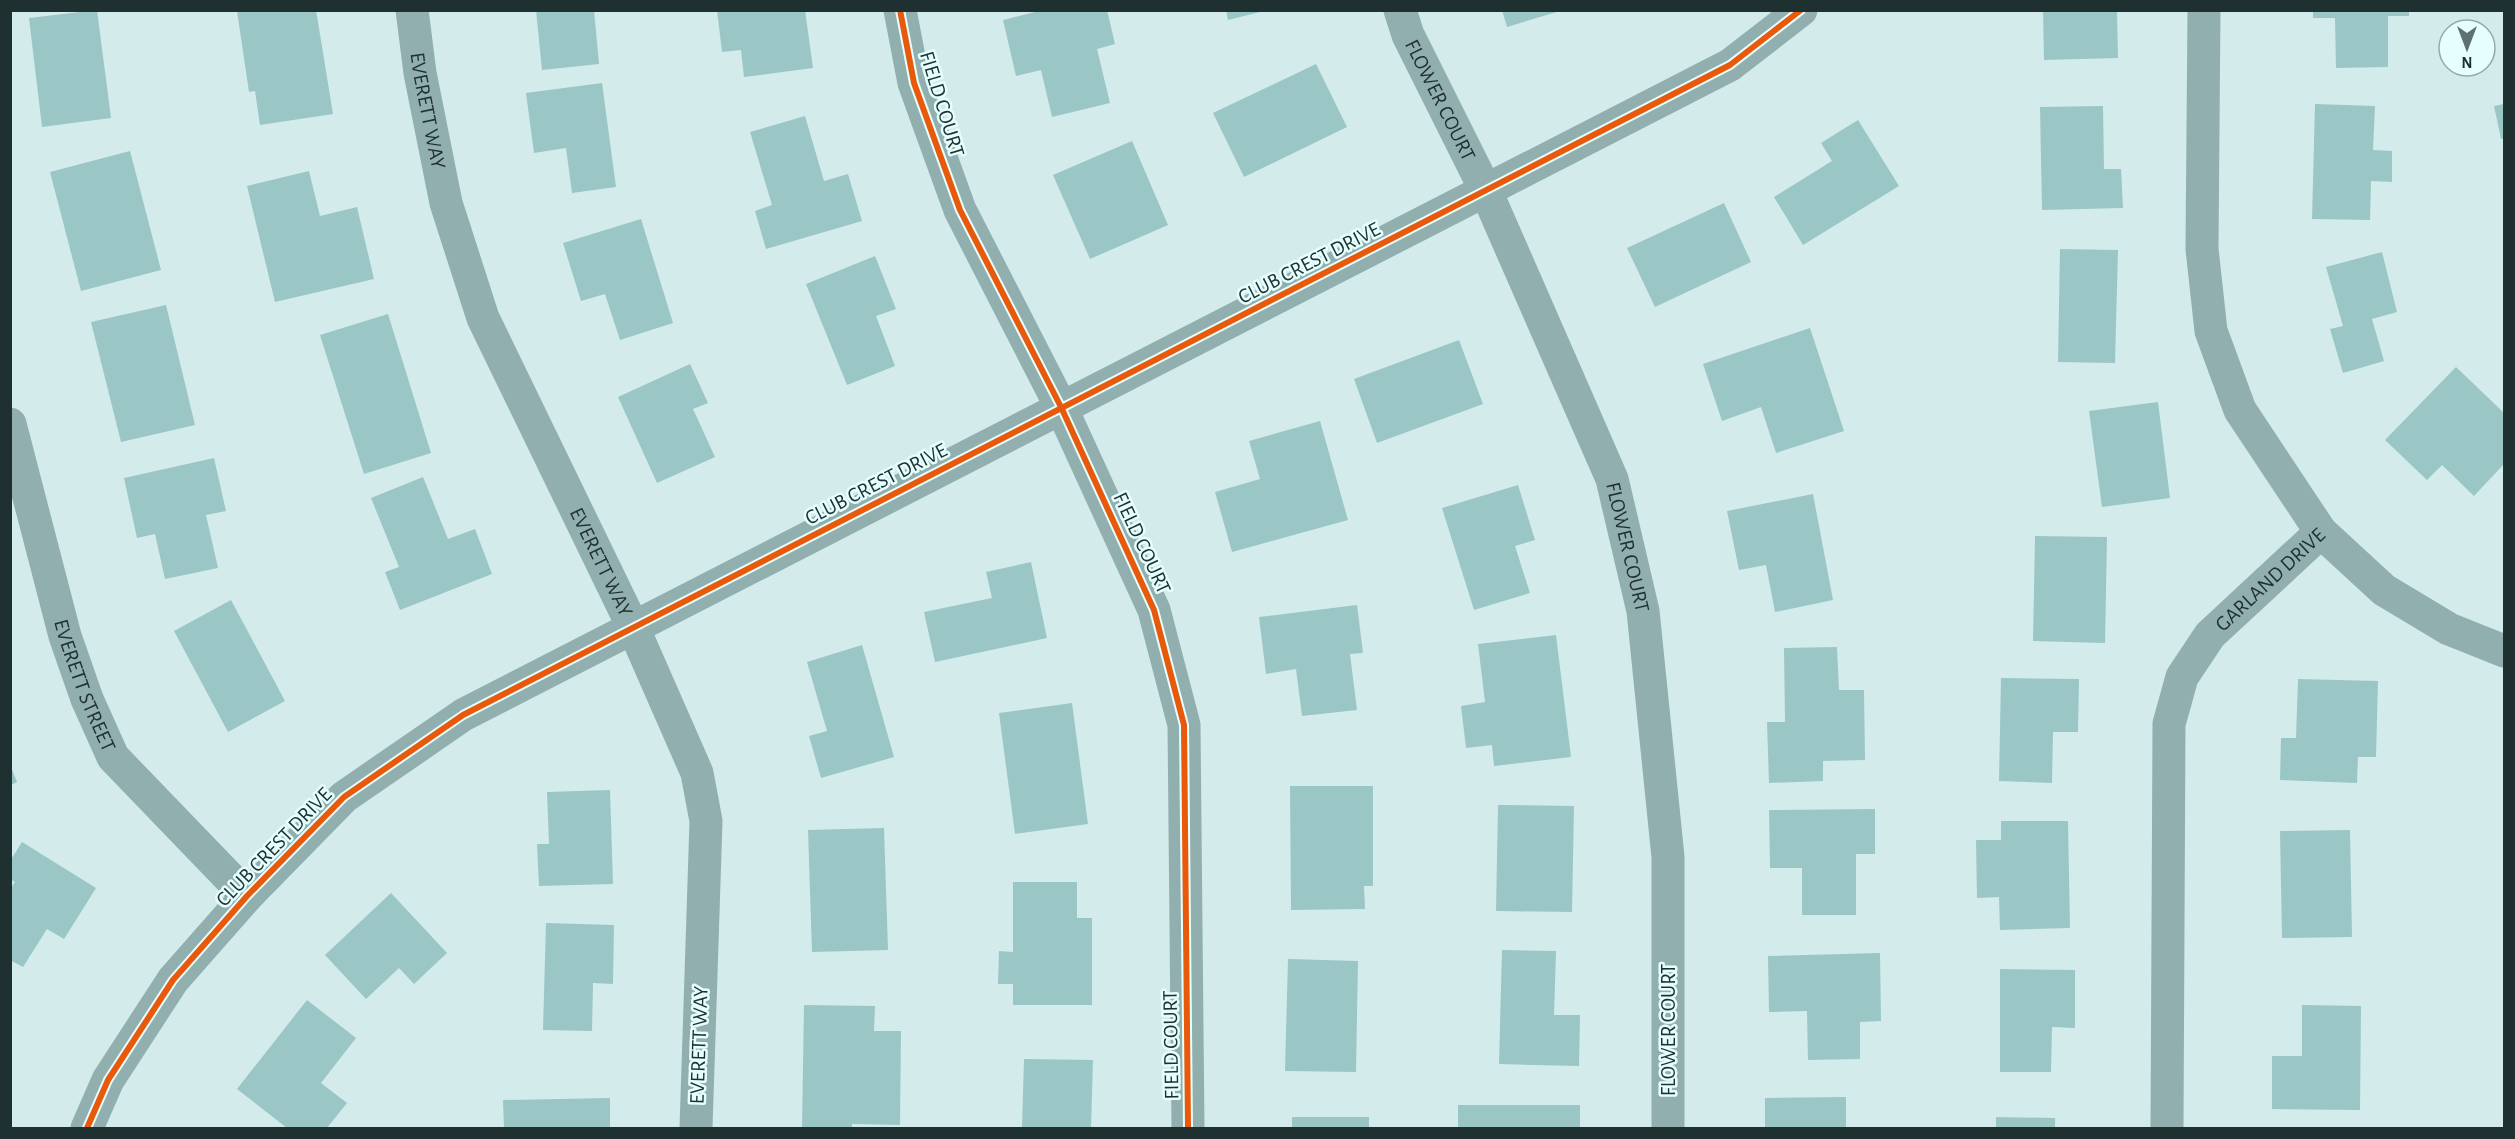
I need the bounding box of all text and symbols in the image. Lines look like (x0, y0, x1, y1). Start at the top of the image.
north arrow (2437, 18, 2497, 78)
street label: FLOWER COURT (1401, 36, 1480, 164)
street label: FIELD COURT (916, 49, 968, 159)
street label: EVERETT WAY (407, 51, 449, 171)
text: N (2461, 54, 2473, 70)
street label: CLUB CREST DRIVE (1235, 218, 1383, 308)
street label: CLUB CREST DRIVE (802, 439, 950, 529)
street label: FLOWER COURT (1603, 480, 1653, 614)
street label: FIELD COURT (1109, 489, 1175, 597)
street label: EVERETT WAY (566, 504, 637, 620)
street label: GARLAND DRIVE (2211, 524, 2329, 635)
street label: EVERETT STREET (51, 617, 120, 755)
street label: CLUB CREST DRIVE (212, 784, 336, 910)
street label: FLOWER COURT (1658, 964, 1679, 1096)
street label: EVERETT WAY (686, 985, 712, 1105)
street label: FIELD COURT (1160, 990, 1182, 1100)

